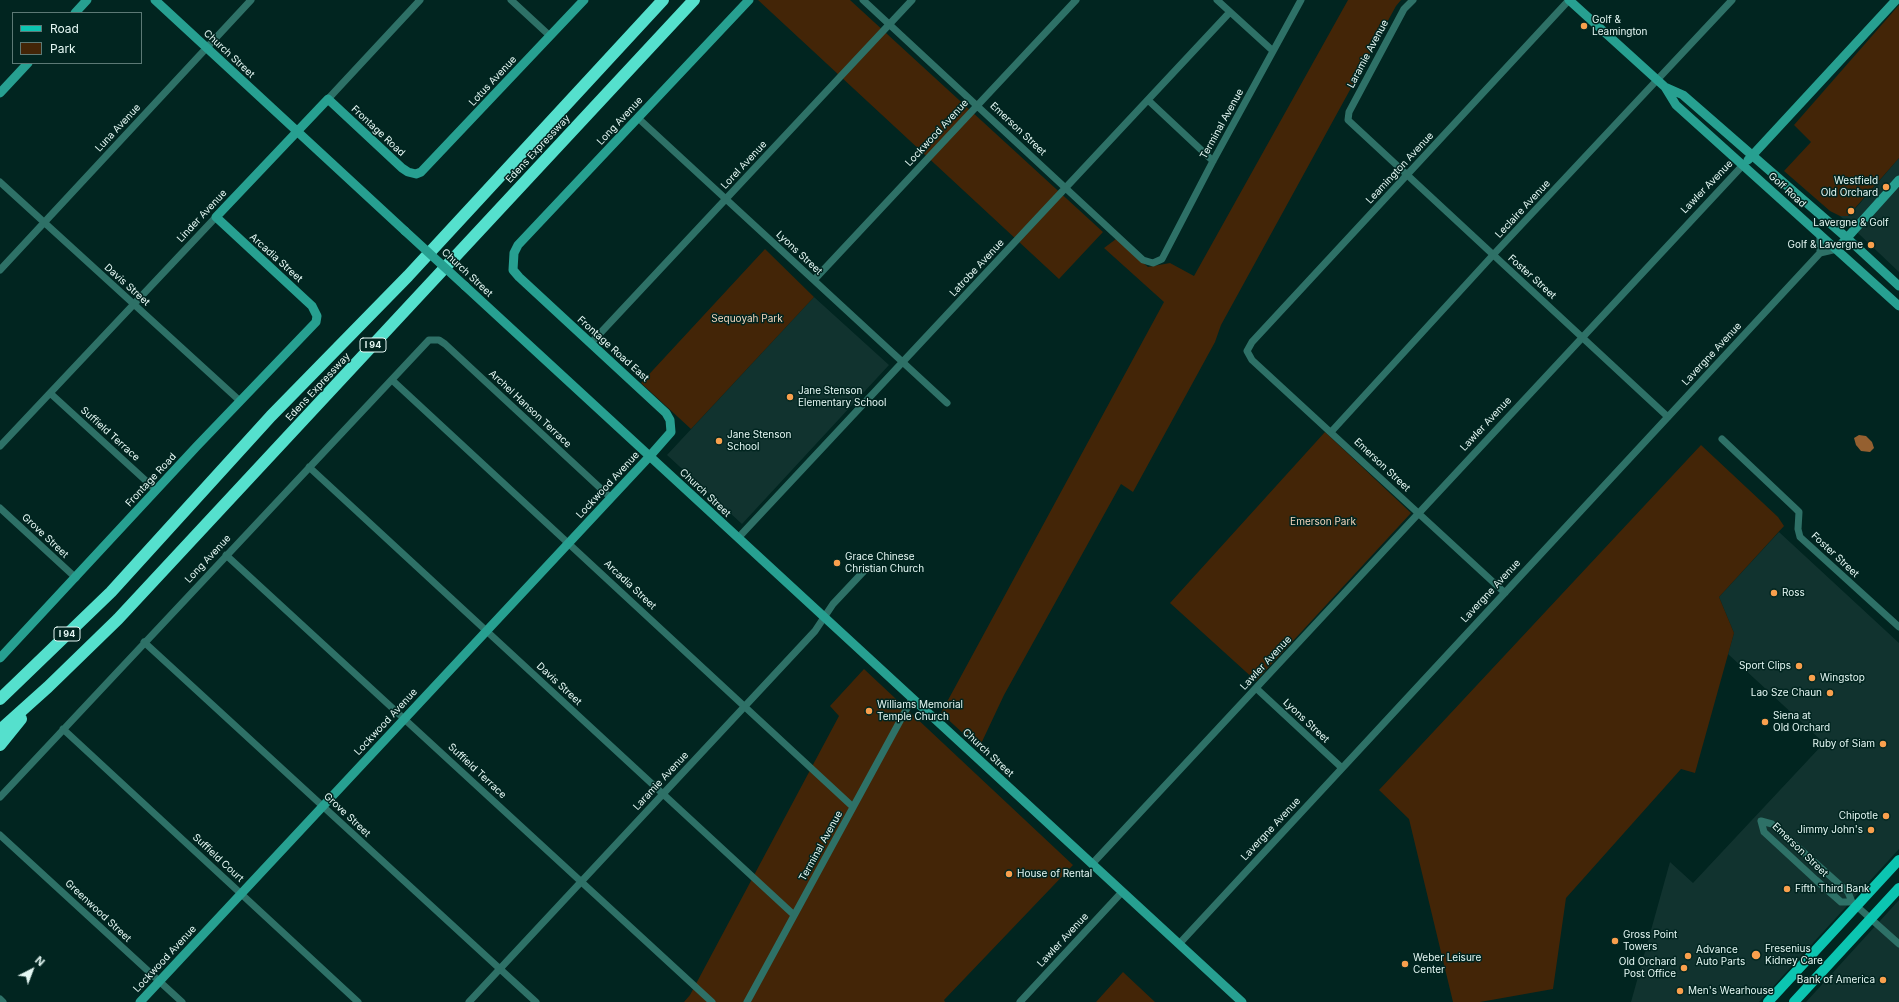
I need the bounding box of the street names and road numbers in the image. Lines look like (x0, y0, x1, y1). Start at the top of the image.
street label: Laramie Avenue (1345, 18, 1391, 90)
street label: Church Street (201, 27, 257, 81)
street label: Lotus Avenue (467, 53, 519, 109)
street label: Terminal Avenue (1198, 87, 1246, 161)
street label: Long Avenue (595, 94, 645, 148)
street label: Lockwood Avenue (903, 97, 971, 169)
street label: Emerson Street (987, 100, 1049, 158)
street label: Luna Avenue (93, 102, 143, 154)
street label: Frontage Road (349, 103, 407, 159)
street label: Edens Expressway (503, 112, 573, 186)
street label: Leamington Avenue (1364, 130, 1436, 206)
street label: Lorel Avenue (719, 138, 769, 192)
street label: Lawler Avenue (1679, 158, 1735, 216)
street label: Golf Road (1766, 170, 1808, 210)
street label: Leclaire Avenue (1493, 177, 1553, 241)
street label: Linder Avenue (175, 187, 229, 245)
street label: Lyons Street (773, 229, 825, 277)
street label: Arcadia Street (247, 231, 305, 285)
street label: Latrobe Avenue (947, 237, 1007, 299)
street label: Church Street (439, 246, 495, 300)
street label: Foster Street (1505, 252, 1559, 302)
street label: Davis Street (102, 261, 152, 309)
street label: Frontage Road East (575, 314, 651, 384)
street label: Lavergne Avenue (1680, 320, 1744, 388)
road number: I 94 (360, 338, 386, 352)
street label: Edens Expressway (283, 350, 353, 424)
street label: Archel Hanson Terrace (486, 368, 574, 450)
street label: Lawler Avenue (1458, 395, 1514, 453)
street label: Suffield Terrace (78, 404, 142, 464)
street label: Emerson Street (1351, 436, 1413, 494)
street label: Lockwood Avenue (574, 449, 642, 521)
street label: Frontage Road (123, 451, 179, 509)
street label: Church Street (677, 466, 733, 520)
street label: Grove Street (19, 511, 71, 561)
street label: Foster Street (1809, 530, 1861, 580)
street label: Long Avenue (183, 532, 233, 586)
street label: Lavergne Avenue (1459, 557, 1523, 625)
street label: Arcadia Street (601, 558, 659, 612)
road number: I 94 (54, 627, 80, 641)
street label: Lawler Avenue (1238, 634, 1294, 692)
street label: Davis Street (534, 660, 584, 708)
street label: Lockwood Avenue (352, 686, 420, 758)
street label: Lyons Street (1280, 697, 1332, 745)
street label: Church Street (960, 726, 1016, 780)
street label: Suffield Terrace (445, 741, 509, 801)
street label: Laramie Avenue (631, 749, 691, 813)
street label: Grove Street (321, 790, 373, 840)
street label: Lavergne Avenue (1239, 795, 1303, 863)
street label: Terminal Avenue (797, 809, 845, 883)
street label: Emerson Street (1770, 820, 1830, 880)
street label: Suffield Court (190, 831, 246, 885)
street label: Greenwood Street (63, 877, 133, 945)
street label: Lawler Avenue (1035, 911, 1091, 969)
street label: Lockwood Avenue (131, 923, 199, 995)

